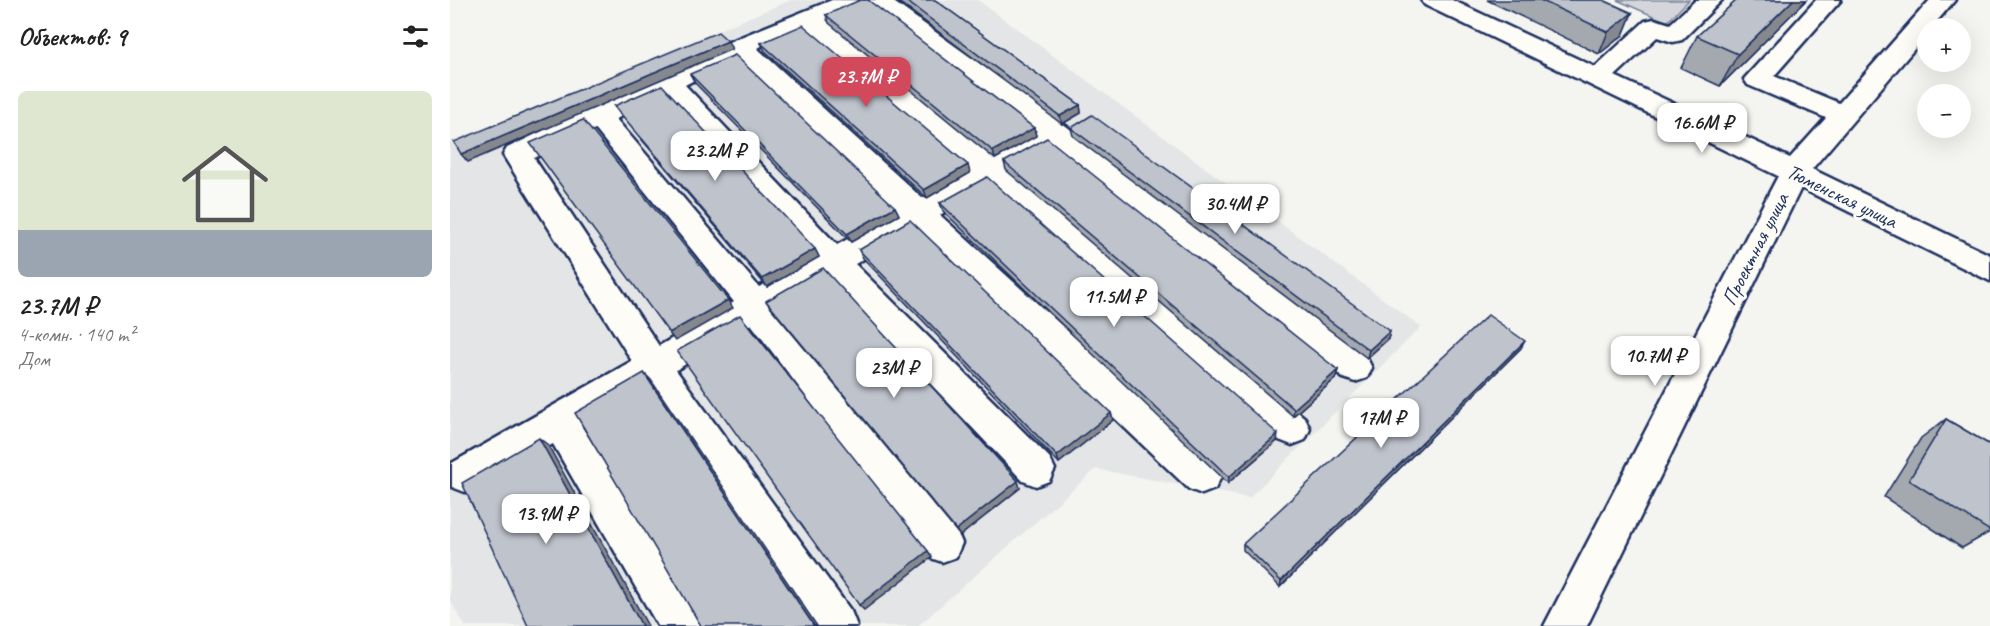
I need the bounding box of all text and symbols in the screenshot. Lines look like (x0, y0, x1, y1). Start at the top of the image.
map controls (1917, 18, 1971, 138)
button: + (1917, 18, 1971, 72)
text: Объектов: 9 (18, 20, 126, 53)
icon: filters (399, 20, 432, 53)
pin: 23.7M ₽ (811, 57, 921, 108)
text: 23.7M ₽ (836, 64, 896, 89)
button: − (1917, 84, 1971, 138)
pin: 16.6M ₽ (1647, 103, 1757, 154)
text: 16.6M ₽ (1671, 110, 1733, 135)
icon: home (171, 130, 279, 238)
pin: 23.2M ₽ (660, 131, 770, 182)
text: 23.2M ₽ (685, 138, 745, 163)
street label: Тюменская улица (1783, 158, 1903, 235)
pin: 30.4M ₽ (1180, 184, 1290, 235)
street label: Проектная улица (1716, 187, 1795, 310)
text: 30.4M ₽ (1205, 191, 1265, 216)
pin: 11.5M ₽ (1059, 277, 1169, 328)
text: 11.5M ₽ (1084, 284, 1144, 309)
text: 23.7M ₽ (18, 289, 97, 322)
text: 4-комн. · 140 m² (18, 322, 135, 347)
pin: 10.7M ₽ (1600, 336, 1710, 387)
text: 10.7M ₽ (1625, 343, 1685, 368)
text: Дом (18, 347, 50, 372)
pin: 23M ₽ (852, 348, 936, 399)
text: 23M ₽ (870, 355, 918, 380)
pin: 17M ₽ (1339, 398, 1423, 449)
text: 17M ₽ (1357, 405, 1405, 430)
pin: 13.9M ₽ (491, 494, 601, 545)
text: 13.9M ₽ (516, 501, 576, 526)

